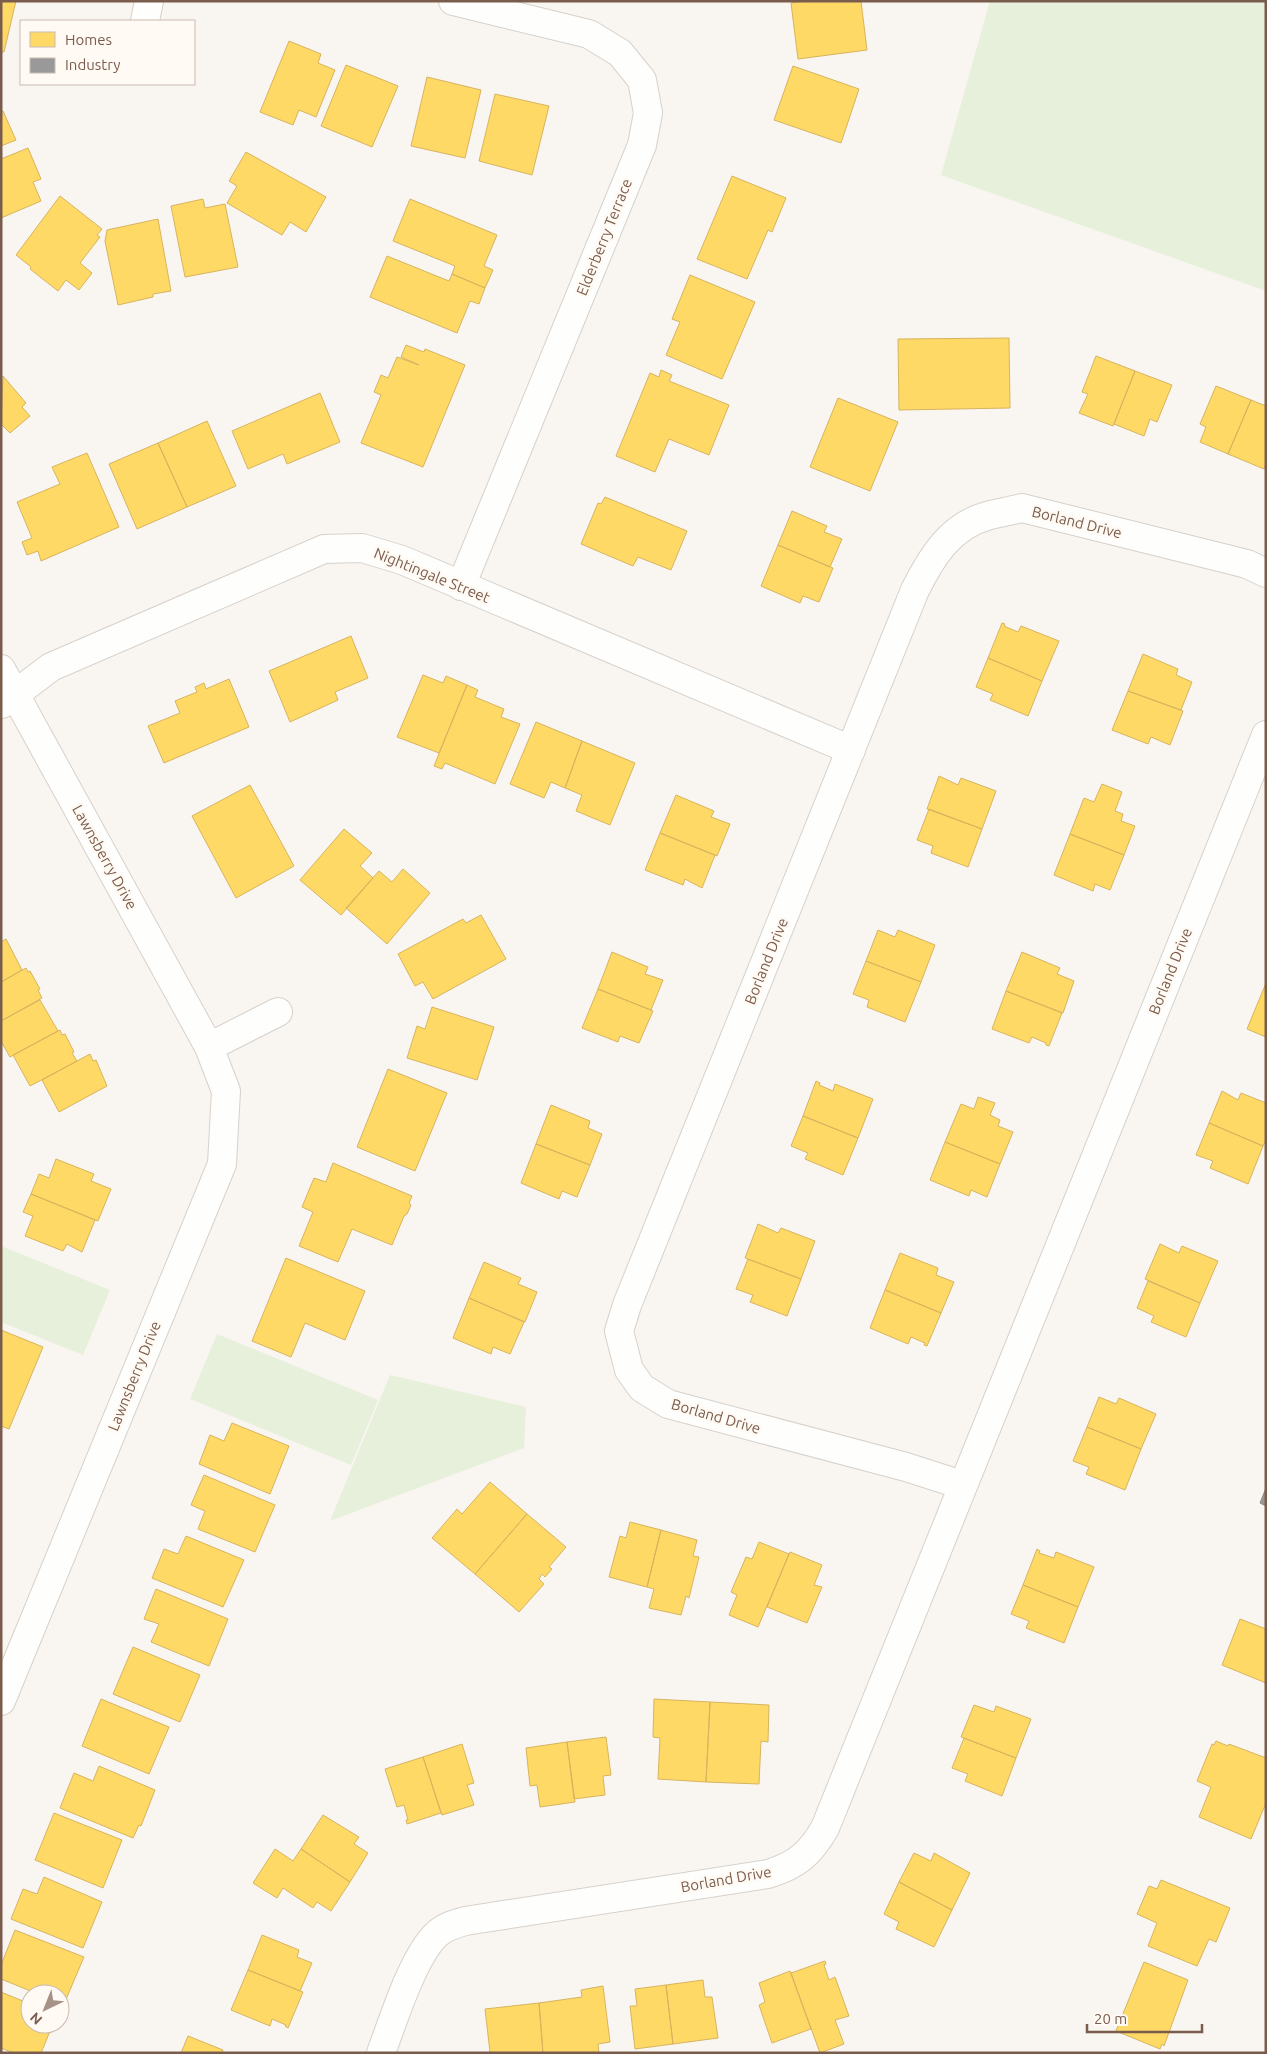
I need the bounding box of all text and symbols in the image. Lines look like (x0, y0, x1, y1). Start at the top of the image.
legend (20, 20, 195, 85)
text: Homes (65, 31, 112, 48)
text: Industry (65, 56, 120, 73)
street label: Elderberry Terrace (573, 176, 635, 298)
street label: Borland Drive (1030, 503, 1124, 541)
street label: Nightingale Street (372, 544, 493, 606)
street label: Lawnsberry Drive (69, 802, 141, 912)
street label: Borland Drive (741, 915, 791, 1007)
street label: Borland Drive (1145, 925, 1195, 1017)
street label: Lawnsberry Drive (104, 1319, 164, 1433)
street label: Borland Drive (669, 1395, 763, 1437)
street label: Borland Drive (679, 1863, 773, 1895)
north arrow (20, 1984, 70, 2034)
scale bar (1087, 2002, 1202, 2034)
text: N (27, 2009, 45, 2028)
text: 20 m (1094, 2010, 1127, 2027)

